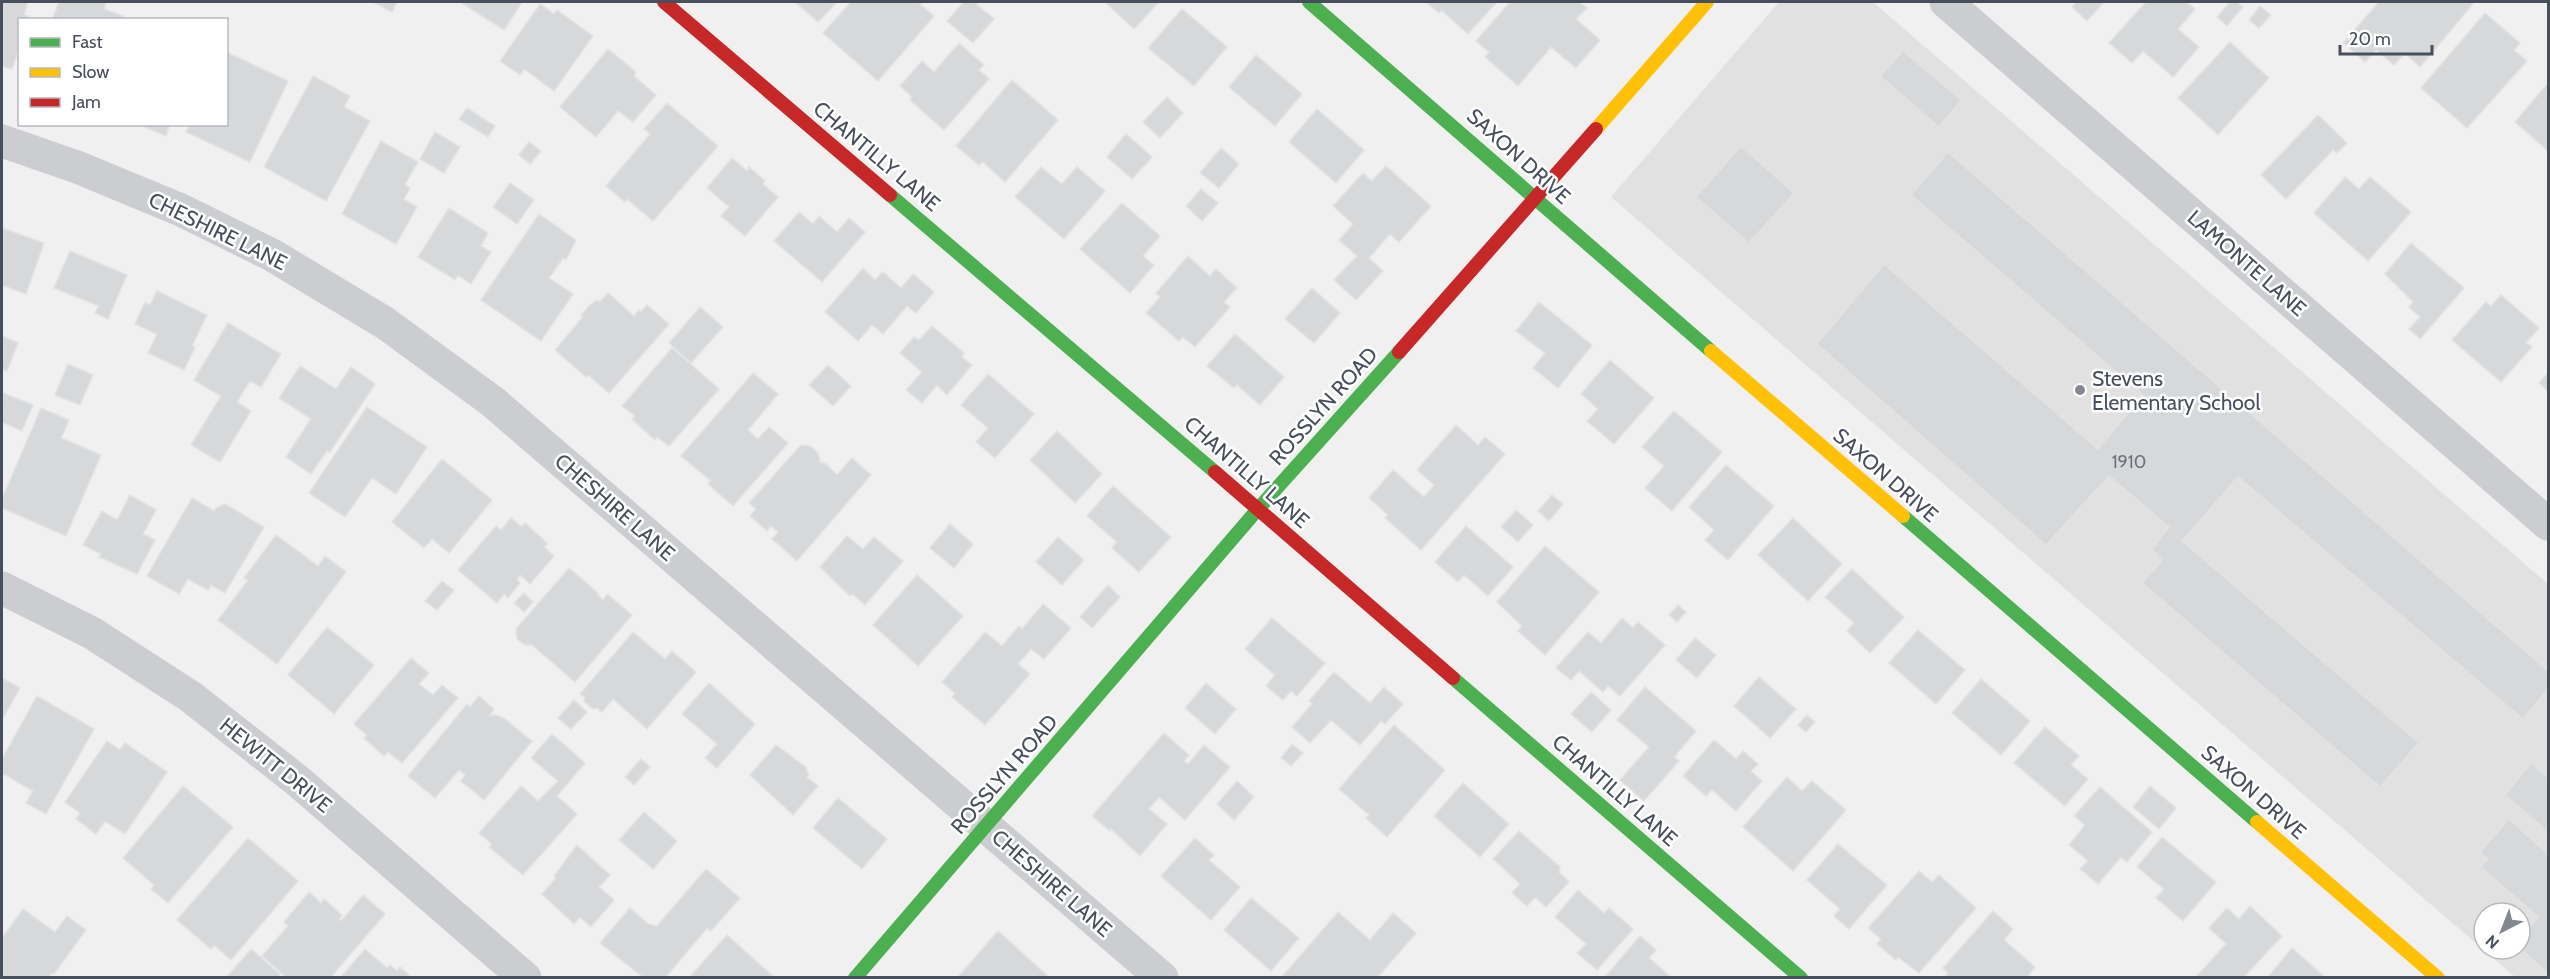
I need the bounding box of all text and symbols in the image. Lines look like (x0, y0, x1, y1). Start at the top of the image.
legend (18, 18, 228, 126)
scale bar (2340, 18, 2432, 56)
text: 20 m (2349, 28, 2391, 50)
text: Fast (72, 31, 103, 53)
text: Slow (72, 61, 109, 83)
text: Jam (71, 91, 101, 113)
street label: CHANTILLY LANE (809, 96, 945, 216)
street label: SAXON DRIVE (1462, 103, 1576, 209)
street label: CHESHIRE LANE (145, 187, 291, 275)
street label: LAMONTE LANE (2183, 205, 2311, 321)
street label: ROSSLYN ROAD (1264, 342, 1382, 470)
place label: Stevens Elementary School (2092, 366, 2260, 415)
marker: Stevens Elementary School (2073, 383, 2087, 397)
street label: CHANTILLY LANE (1179, 411, 1315, 533)
street label: SAXON DRIVE (1829, 423, 1943, 527)
street label: CHESHIRE LANE (550, 448, 680, 566)
house number: 1910 (2112, 451, 2146, 473)
street label: ROSSLYN ROAD (945, 709, 1063, 839)
street label: HEWITT DRIVE (215, 712, 337, 818)
street label: CHANTILLY LANE (1547, 729, 1683, 851)
street label: SAXON DRIVE (2197, 740, 2311, 844)
street label: CHESHIRE LANE (987, 824, 1117, 942)
north arrow (2472, 901, 2532, 961)
text: N (2482, 931, 2503, 953)

